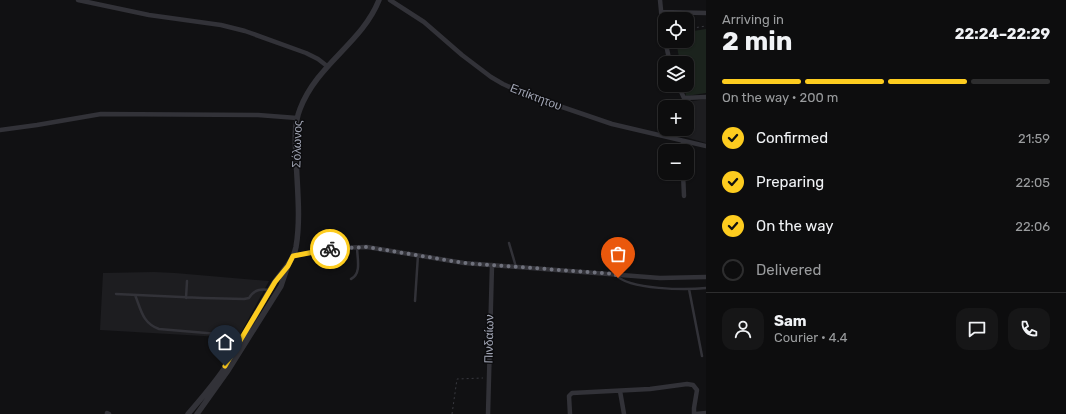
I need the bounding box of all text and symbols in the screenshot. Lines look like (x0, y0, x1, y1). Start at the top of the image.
map controls (658, 12, 694, 180)
button: locate (658, 12, 694, 48)
text: Arriving in (722, 12, 784, 27)
text: 22:24–22:29 (955, 25, 1050, 43)
text: 2 min (722, 26, 792, 57)
button: layers (658, 56, 694, 92)
street label: Επίκτητου (508, 81, 564, 113)
text: On the way · 200 m (722, 90, 838, 105)
button: + (658, 100, 694, 136)
street label: Σόλωνος (289, 120, 305, 168)
icon: check (722, 127, 744, 149)
text: Confirmed (756, 129, 828, 147)
text: 21:59 (1018, 131, 1050, 146)
button: − (658, 144, 694, 180)
icon: check (722, 171, 744, 193)
text: Preparing (756, 173, 824, 191)
text: 22:05 (1015, 175, 1050, 190)
icon: check (722, 215, 744, 237)
text: On the way (756, 217, 834, 235)
text: 22:06 (1015, 219, 1050, 234)
courier (310, 229, 350, 269)
pin (601, 237, 635, 278)
icon: bike (319, 238, 341, 260)
icon: bag (607, 243, 629, 265)
text: Delivered (756, 261, 821, 279)
button: person (722, 308, 764, 350)
button: chat (956, 308, 998, 350)
button: phone (1008, 308, 1050, 350)
text: Sam (774, 312, 807, 330)
street label: Πινδαίων (482, 314, 496, 364)
pin (208, 325, 242, 366)
text: Courier · 4.4 (774, 330, 848, 345)
icon: home (214, 331, 236, 353)

